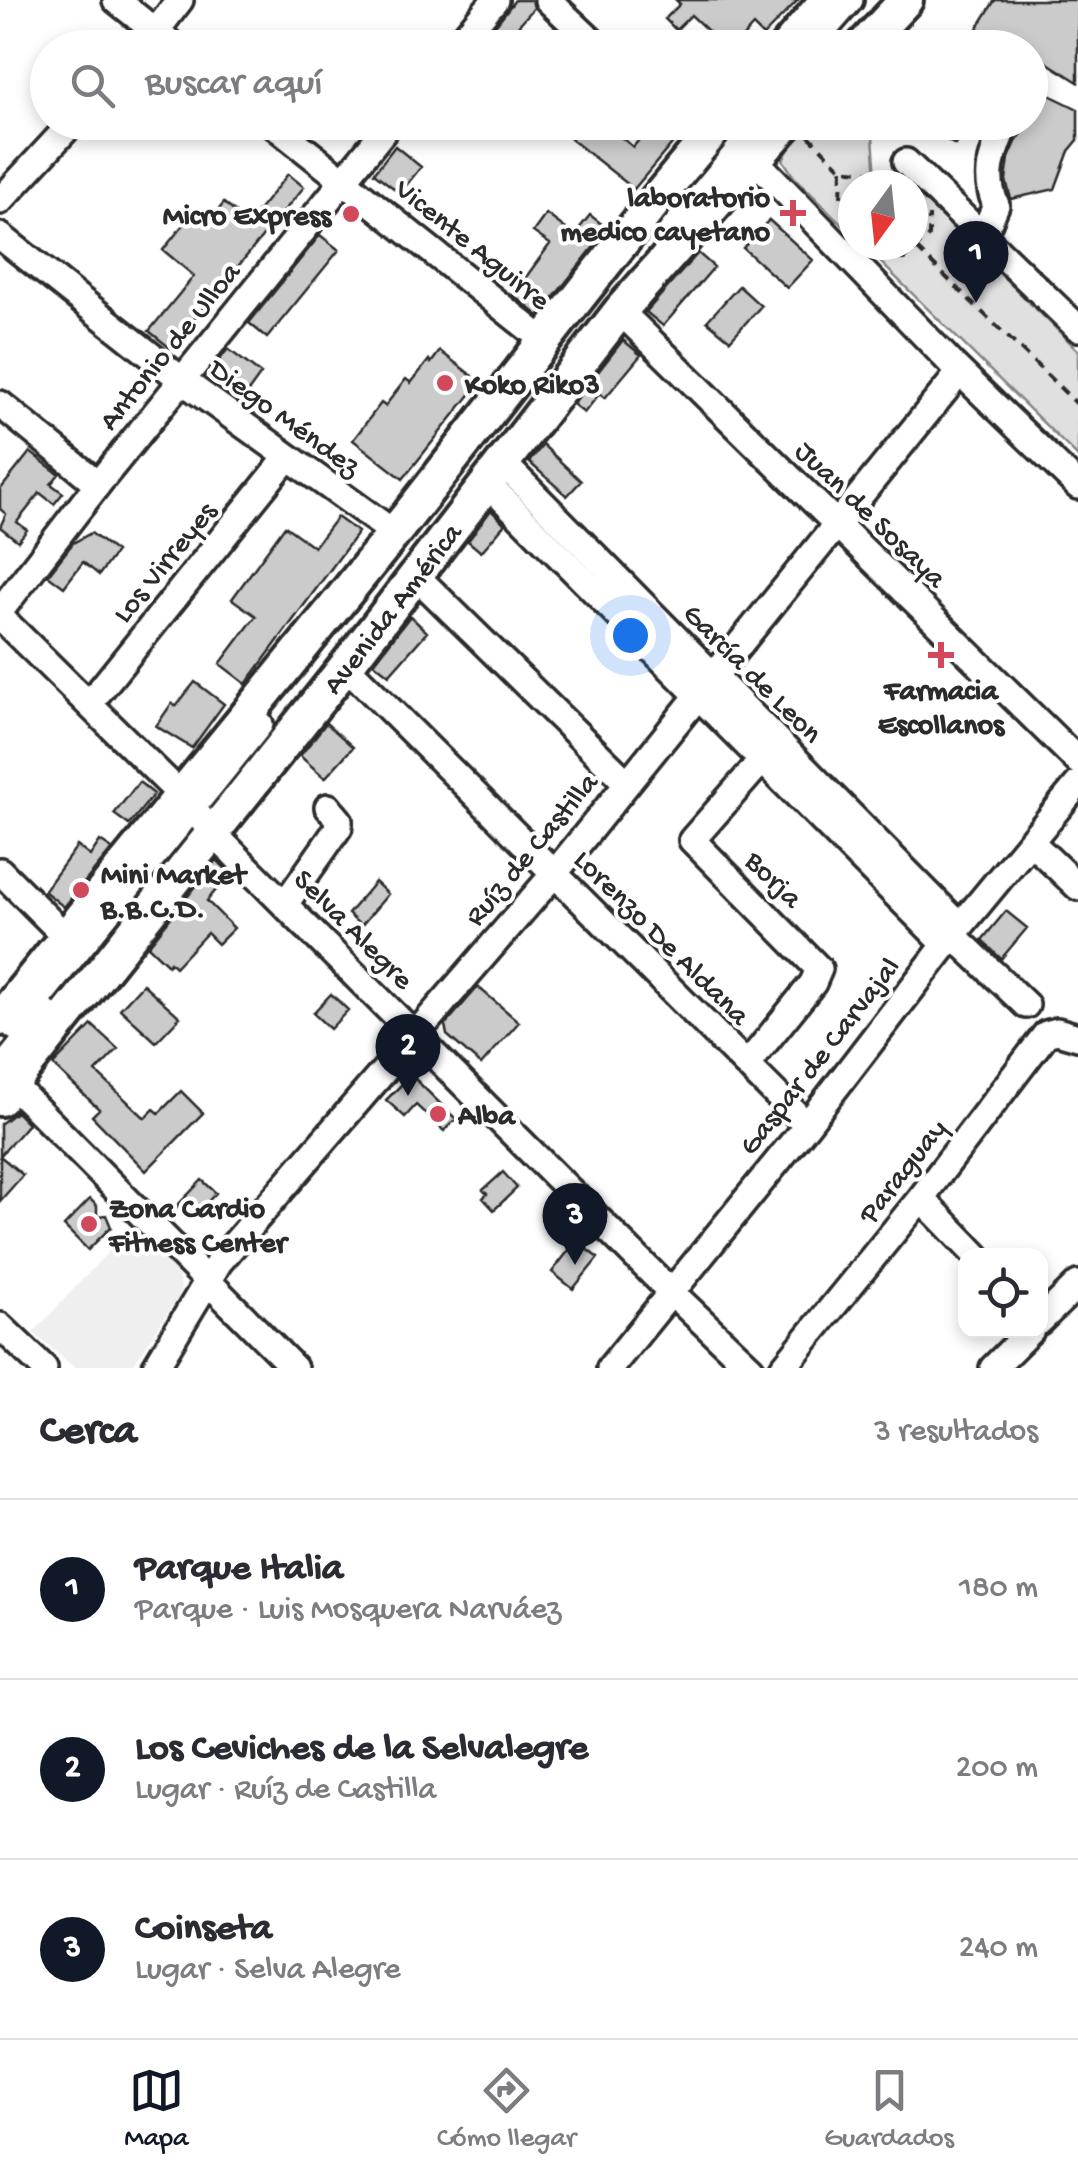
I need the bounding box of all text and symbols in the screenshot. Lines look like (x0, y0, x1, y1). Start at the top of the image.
search box (30, 30, 1048, 140)
icon: search (65, 58, 120, 113)
text: Buscar aquí (145, 63, 323, 107)
north arrow (838, 170, 928, 260)
street label: Vicente Aguirre (386, 172, 556, 320)
place label: laboratorio medico cayetano (560, 183, 770, 252)
marker: laboratorio medico cayetano (780, 200, 806, 226)
place label: Micro Express (163, 201, 333, 236)
marker: Micro Express (340, 203, 362, 225)
pin: 1 (944, 220, 1008, 303)
street label: Antonio de Ulloa (93, 256, 251, 439)
street label: Diego Méndez (199, 352, 366, 487)
place label: Koko Riko3 (464, 370, 600, 405)
marker: Koko Riko3 (434, 372, 456, 394)
street label: Juan de Sosaya (786, 435, 953, 598)
street label: Los Virreyes (107, 495, 227, 632)
street label: Avenida América (317, 517, 473, 703)
street label: García de Leon (674, 598, 828, 752)
your location (605, 610, 656, 661)
marker: Farmacia Escollanos (930, 644, 952, 666)
place label: Farmacia Escollanos (878, 676, 1006, 745)
street label: Ruíz de Castilla (459, 766, 609, 935)
street label: Lorenzo De Aldana (565, 844, 756, 1035)
street label: Borja (735, 844, 809, 918)
place label: Mini Market B.B.C.D. (100, 860, 248, 929)
street label: Selva Alegre (284, 864, 420, 999)
marker: Mini Market B.B.C.D. (70, 879, 92, 901)
street label: Gaspar de Carvajal (733, 952, 910, 1164)
pin: 2 (376, 1014, 440, 1096)
place label: Alba (457, 1101, 516, 1136)
marker: Alba (427, 1103, 449, 1125)
street label: Paraguay (852, 1113, 956, 1233)
pin: 3 (542, 1182, 608, 1265)
place label: Zona Cardio Fitness Center (108, 1194, 290, 1263)
marker: Zona Cardio Fitness Center (78, 1213, 100, 1235)
map controls (958, 1248, 1048, 1338)
button: locate (958, 1248, 1048, 1338)
text: Cerca (40, 1409, 137, 1458)
text: 3 resultados (874, 1414, 1038, 1452)
text: Parque Italia (135, 1548, 343, 1592)
text: 1 (66, 1570, 79, 1608)
text: 180 m (959, 1570, 1038, 1608)
text: Parque · Luis Mosquera Narváez (135, 1592, 561, 1630)
text: Los Ceviches de la Selvalegre (135, 1728, 588, 1772)
text: 2 (65, 1750, 80, 1788)
text: 200 m (956, 1750, 1038, 1788)
text: Lugar · Ruíz de Castilla (135, 1772, 436, 1810)
text: Coinseta (135, 1908, 272, 1952)
text: 3 (64, 1930, 81, 1968)
text: 240 m (959, 1930, 1038, 1968)
text: Lugar · Selva Alegre (135, 1952, 401, 1990)
tab: Mapa (124, 2063, 189, 2156)
tab: Cómo llegar (437, 2063, 576, 2156)
tab: Guardados (824, 2063, 954, 2156)

